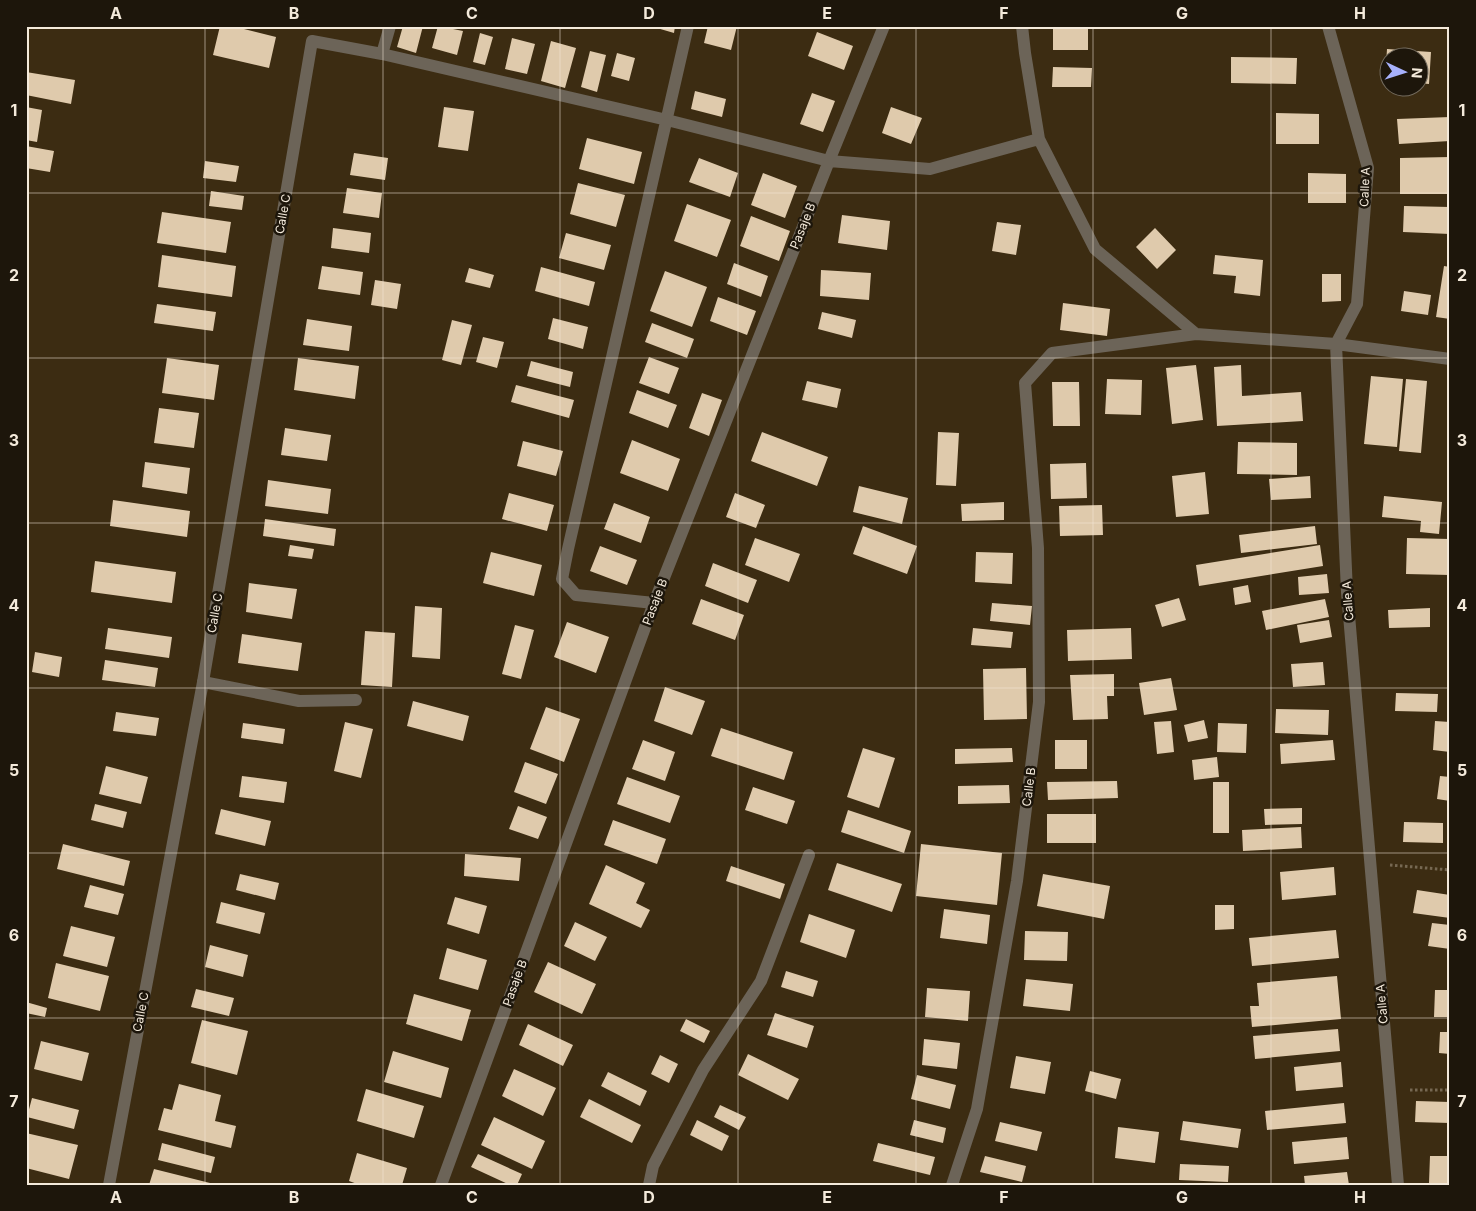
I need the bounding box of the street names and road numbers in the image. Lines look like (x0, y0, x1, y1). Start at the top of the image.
street label: Calle A (1356, 167, 1373, 207)
street label: Calle C (272, 192, 293, 235)
street label: Pasaje B (786, 200, 819, 251)
street label: Pasaje B (639, 576, 670, 627)
street label: Calle A (1339, 581, 1356, 621)
street label: Calle C (204, 591, 225, 634)
street label: Calle B (1019, 766, 1038, 807)
street label: Pasaje B (499, 957, 530, 1008)
street label: Calle A (1372, 983, 1391, 1025)
street label: Calle C (129, 990, 152, 1033)

